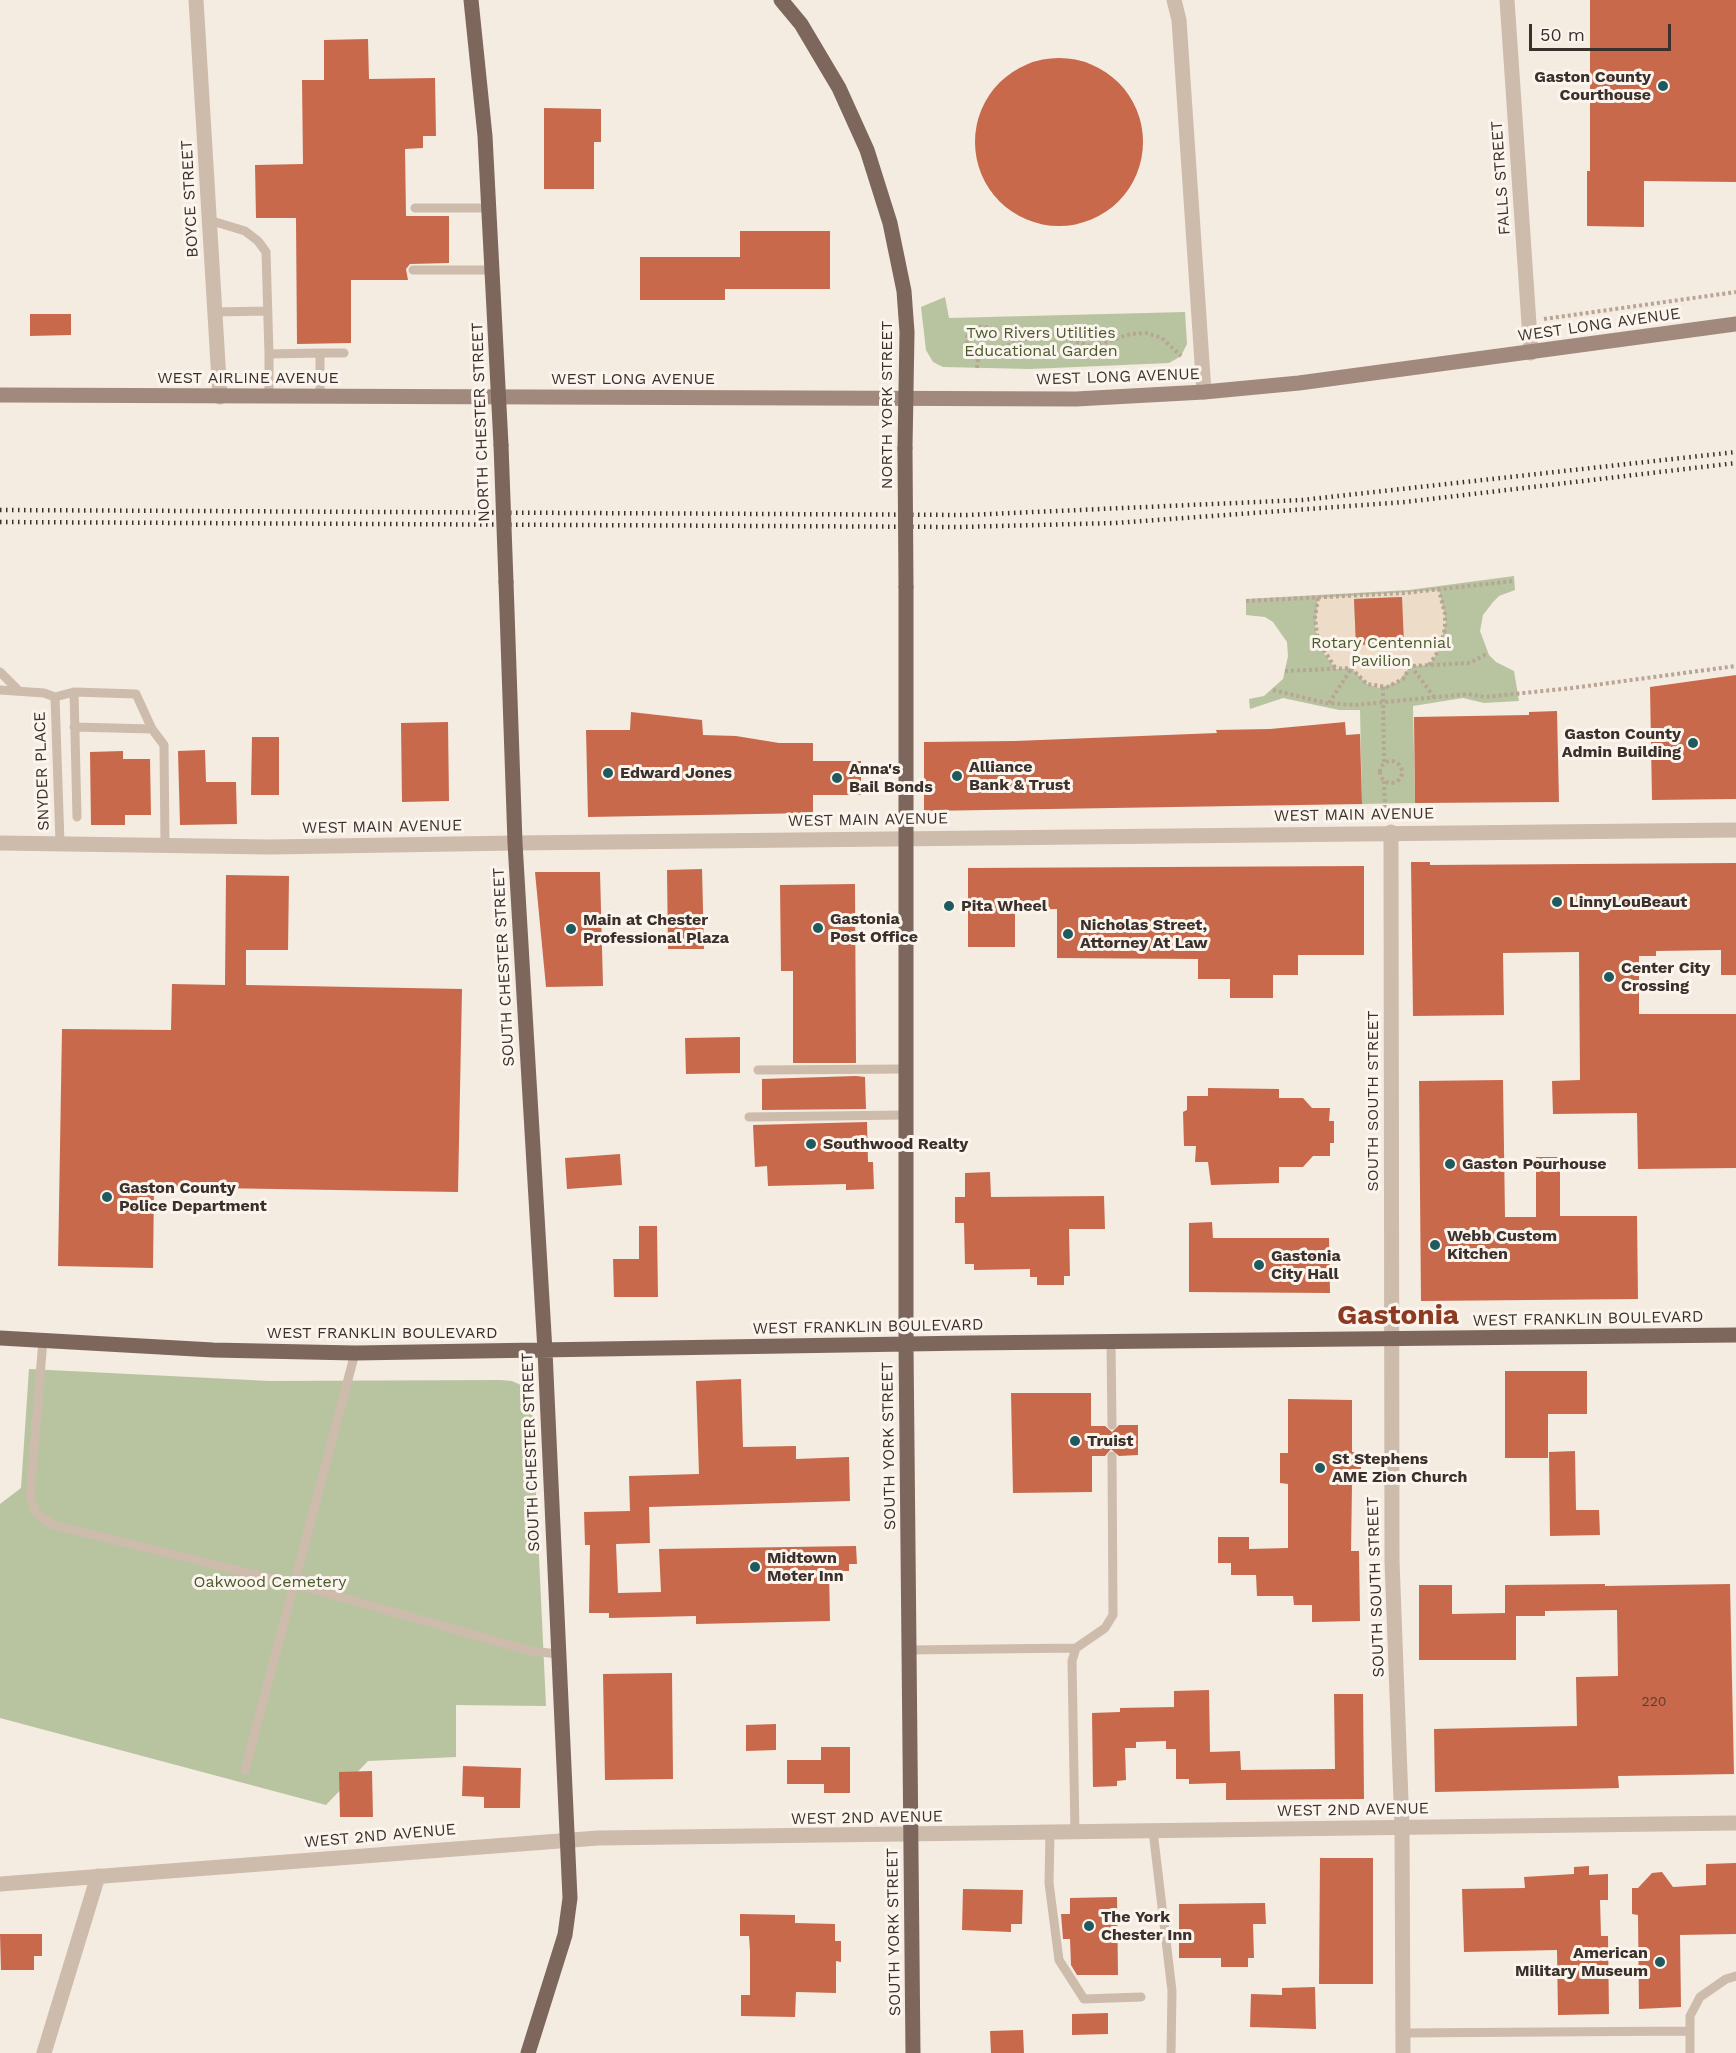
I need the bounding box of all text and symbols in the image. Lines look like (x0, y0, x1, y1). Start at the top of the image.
scale bar (1532, 12, 1674, 50)
text: 50 m (1540, 24, 1585, 45)
place label: Gaston County Courthouse (1534, 67, 1651, 105)
marker: Gaston County Courthouse (1656, 79, 1670, 93)
street label: FALLS STREET (1487, 120, 1515, 236)
street label: BOYCE STREET (177, 140, 203, 258)
street label: WEST LONG AVENUE (1517, 304, 1681, 346)
street label: NORTH YORK STREET (877, 321, 897, 489)
street label: NORTH CHESTER STREET (468, 322, 494, 522)
park label: Two Rivers Utilities Educational Garden (964, 323, 1118, 361)
street label: WEST LONG AVENUE (1036, 365, 1200, 389)
street label: WEST AIRLINE AVENUE (157, 368, 339, 388)
street label: WEST LONG AVENUE (551, 369, 715, 389)
park label: Rotary Centennial Pavilion (1311, 633, 1451, 671)
street label: SNYDER PLACE (30, 711, 54, 831)
place label: Gaston County Admin Building (1562, 724, 1681, 762)
marker: Gaston County Admin Building (1686, 736, 1700, 750)
place label: Alliance Bank & Trust (969, 757, 1070, 795)
place label: Anna's Bail Bonds (849, 759, 933, 797)
place label: Edward Jones (620, 763, 732, 783)
marker: Edward Jones (601, 766, 615, 780)
marker: Alliance Bank & Trust (950, 769, 964, 783)
marker: Anna's Bail Bonds (830, 771, 844, 785)
street label: WEST MAIN AVENUE (1274, 804, 1434, 826)
street label: WEST MAIN AVENUE (788, 809, 948, 831)
street label: WEST MAIN AVENUE (302, 816, 462, 838)
street label: SOUTH CHESTER STREET (489, 867, 519, 1067)
place label: LinnyLouBeaut (1569, 892, 1687, 912)
marker: LinnyLouBeaut (1550, 895, 1564, 909)
place label: Pita Wheel (961, 896, 1047, 916)
marker: Pita Wheel (942, 899, 956, 913)
place label: Gastonia Post Office (830, 909, 918, 947)
place label: Main at Chester Professional Plaza (583, 910, 729, 948)
place label: Nicholas Street, Attorney At Law (1080, 915, 1208, 953)
marker: Gastonia Post Office (811, 921, 825, 935)
marker: Main at Chester Professional Plaza (564, 922, 578, 936)
marker: Nicholas Street, Attorney At Law (1061, 927, 1075, 941)
place label: Center City Crossing (1621, 958, 1710, 996)
marker: Center City Crossing (1602, 970, 1616, 984)
street label: SOUTH SOUTH STREET (1363, 1011, 1383, 1191)
place label: Southwood Realty (823, 1134, 968, 1154)
marker: Southwood Realty (804, 1137, 818, 1151)
place label: Gaston Pourhouse (1462, 1154, 1606, 1174)
marker: Gaston Pourhouse (1443, 1157, 1457, 1171)
place label: Gaston County Police Department (119, 1178, 267, 1216)
marker: Gaston County Police Department (100, 1190, 114, 1204)
place label: Webb Custom Kitchen (1447, 1226, 1557, 1264)
marker: Webb Custom Kitchen (1428, 1238, 1442, 1252)
place label: Gastonia City Hall (1271, 1246, 1341, 1284)
marker: Gastonia City Hall (1252, 1258, 1266, 1272)
district label: Gastonia (1337, 1299, 1459, 1333)
street label: WEST FRANKLIN BOULEVARD (1472, 1307, 1704, 1331)
street label: WEST FRANKLIN BOULEVARD (752, 1315, 984, 1339)
street label: WEST FRANKLIN BOULEVARD (267, 1323, 497, 1343)
street label: SOUTH CHESTER STREET (518, 1352, 544, 1552)
street label: SOUTH YORK STREET (878, 1362, 900, 1530)
place label: Truist (1087, 1431, 1133, 1451)
marker: Truist (1068, 1434, 1082, 1448)
place label: St Stephens AME Zion Church (1332, 1449, 1467, 1487)
marker: St Stephens AME Zion Church (1313, 1461, 1327, 1475)
street label: SOUTH SOUTH STREET (1363, 1496, 1389, 1678)
place label: Midtown Moter Inn (767, 1548, 844, 1586)
marker: Midtown Moter Inn (748, 1560, 762, 1574)
park label: Oakwood Cemetery (193, 1572, 347, 1592)
house number: 220 (1641, 1694, 1667, 1710)
street label: WEST 2ND AVENUE (1277, 1799, 1429, 1821)
street label: WEST 2ND AVENUE (791, 1807, 943, 1829)
street label: WEST 2ND AVENUE (303, 1820, 457, 1852)
street label: SOUTH YORK STREET (883, 1848, 905, 2016)
place label: The York Chester Inn (1101, 1907, 1192, 1945)
marker: The York Chester Inn (1082, 1919, 1096, 1933)
place label: American Military Museum (1515, 1943, 1648, 1981)
marker: American Military Museum (1653, 1955, 1667, 1969)

